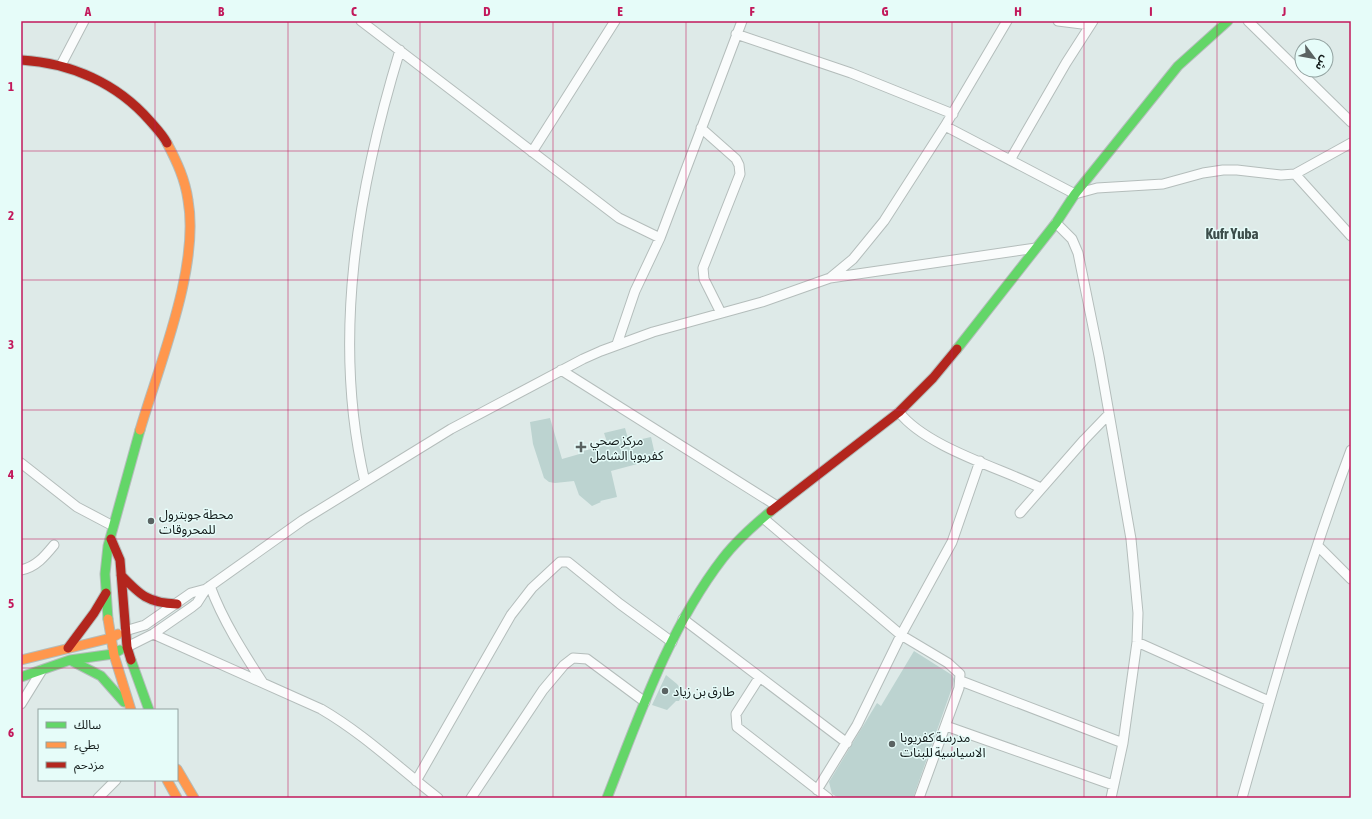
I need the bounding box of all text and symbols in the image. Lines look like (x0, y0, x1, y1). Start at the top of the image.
text: A (84, 4, 92, 19)
text: B (218, 4, 225, 19)
text: C (351, 4, 357, 19)
text: D (483, 4, 491, 19)
text: E (617, 4, 623, 19)
text: F (749, 4, 755, 19)
text: G (882, 4, 889, 19)
text: H (1014, 4, 1022, 19)
text: I (1149, 4, 1153, 19)
text: J (1281, 4, 1286, 19)
north arrow (1294, 38, 1334, 78)
text: ش (1313, 53, 1332, 73)
text: 1 (8, 79, 14, 94)
text: 2 (8, 208, 14, 223)
district label: Kufr Yuba (1205, 225, 1259, 242)
text: 3 (8, 337, 14, 352)
place label: مركز صحي كفريوبا الشامل (590, 433, 664, 464)
marker: مركز صحي كفريوبا الشامل (575, 441, 587, 453)
text: 4 (7, 467, 14, 482)
place label: محطة جوبترول للمحروقات (159, 507, 234, 537)
marker: محطة جوبترول للمحروقات (146, 516, 156, 526)
text: 5 (8, 596, 14, 611)
place label: طارق بن زياد (673, 684, 735, 700)
marker: طارق بن زياد (660, 686, 670, 696)
legend (38, 709, 178, 781)
text: سالك (74, 718, 101, 732)
text: 6 (8, 725, 14, 740)
place label: مدرسة كفريوبا الاسياسية للبنات (900, 730, 986, 760)
text: بطيء (74, 738, 100, 755)
marker: مدرسة كفريوبا الاسياسية للبنات (887, 739, 897, 749)
text: مزدحم (74, 758, 104, 774)

